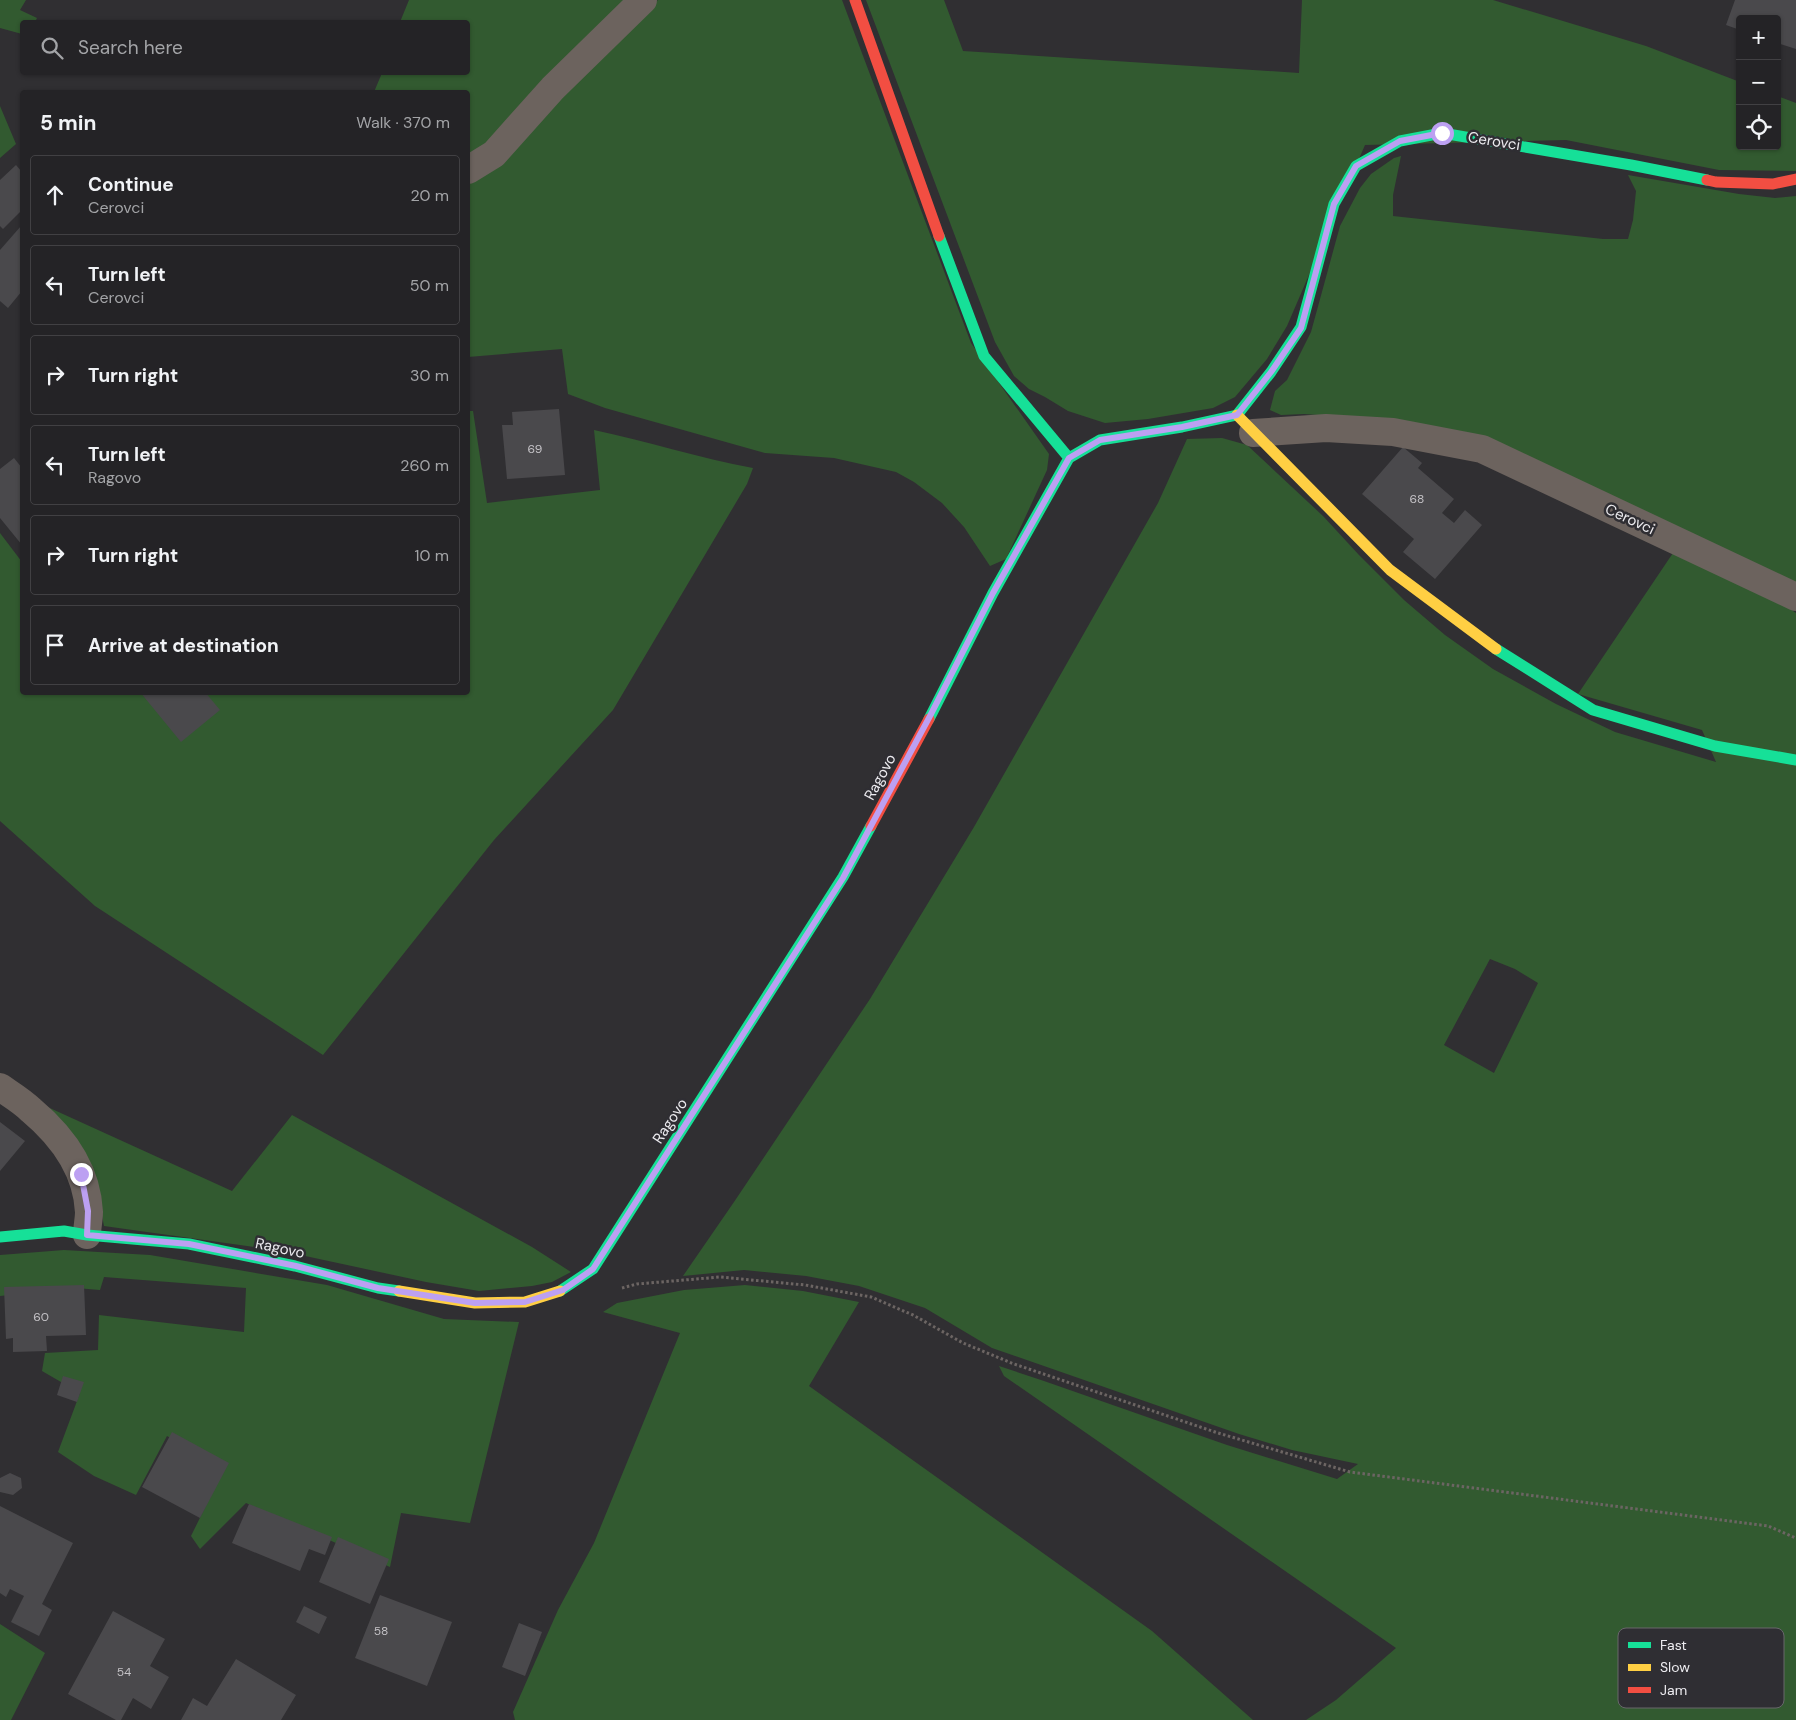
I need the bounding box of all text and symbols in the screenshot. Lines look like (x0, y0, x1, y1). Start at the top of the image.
map controls (1736, 15, 1781, 150)
button: + (1736, 15, 1781, 60)
search box (20, 20, 470, 75)
icon: search (38, 34, 66, 62)
text: Search here (78, 35, 183, 60)
button: − (1736, 60, 1781, 105)
button: locate (1736, 105, 1781, 150)
text: 5 min (40, 109, 96, 137)
text: Walk · 370 m (356, 112, 450, 133)
route start (1431, 122, 1454, 145)
street label: Cerovci (1466, 127, 1522, 155)
text: Continue (88, 172, 174, 197)
icon: ahead (41, 181, 69, 209)
text: 20 m (410, 185, 449, 206)
text: Cerovci (88, 197, 144, 218)
text: Turn left (88, 262, 166, 287)
icon: left (41, 271, 69, 299)
text: 50 m (410, 275, 449, 296)
text: Cerovci (88, 287, 144, 308)
icon: right (41, 361, 69, 389)
text: Turn right (88, 363, 178, 388)
text: 30 m (410, 365, 449, 386)
house number: 69 (528, 441, 542, 457)
text: Turn left (88, 442, 166, 467)
icon: left (41, 451, 69, 479)
text: 260 m (400, 455, 449, 476)
text: Ragovo (88, 467, 141, 488)
house number: 68 (1410, 491, 1424, 507)
street label: Cerovci (1602, 499, 1658, 539)
icon: right (41, 541, 69, 569)
text: Turn right (88, 543, 178, 568)
text: 10 m (415, 545, 449, 566)
icon: arrive (41, 631, 69, 659)
text: Arrive at destination (88, 633, 279, 658)
street label: Ragovo (859, 750, 901, 804)
street label: Ragovo (648, 1095, 692, 1147)
route end (70, 1163, 93, 1186)
street label: Ragovo (254, 1233, 307, 1263)
house number: 60 (33, 1309, 49, 1325)
house number: 58 (374, 1623, 388, 1639)
legend (1618, 1628, 1784, 1708)
text: Fast (1660, 1636, 1687, 1654)
text: Slow (1660, 1658, 1690, 1676)
house number: 54 (117, 1664, 131, 1680)
text: Jam (1660, 1681, 1687, 1699)

